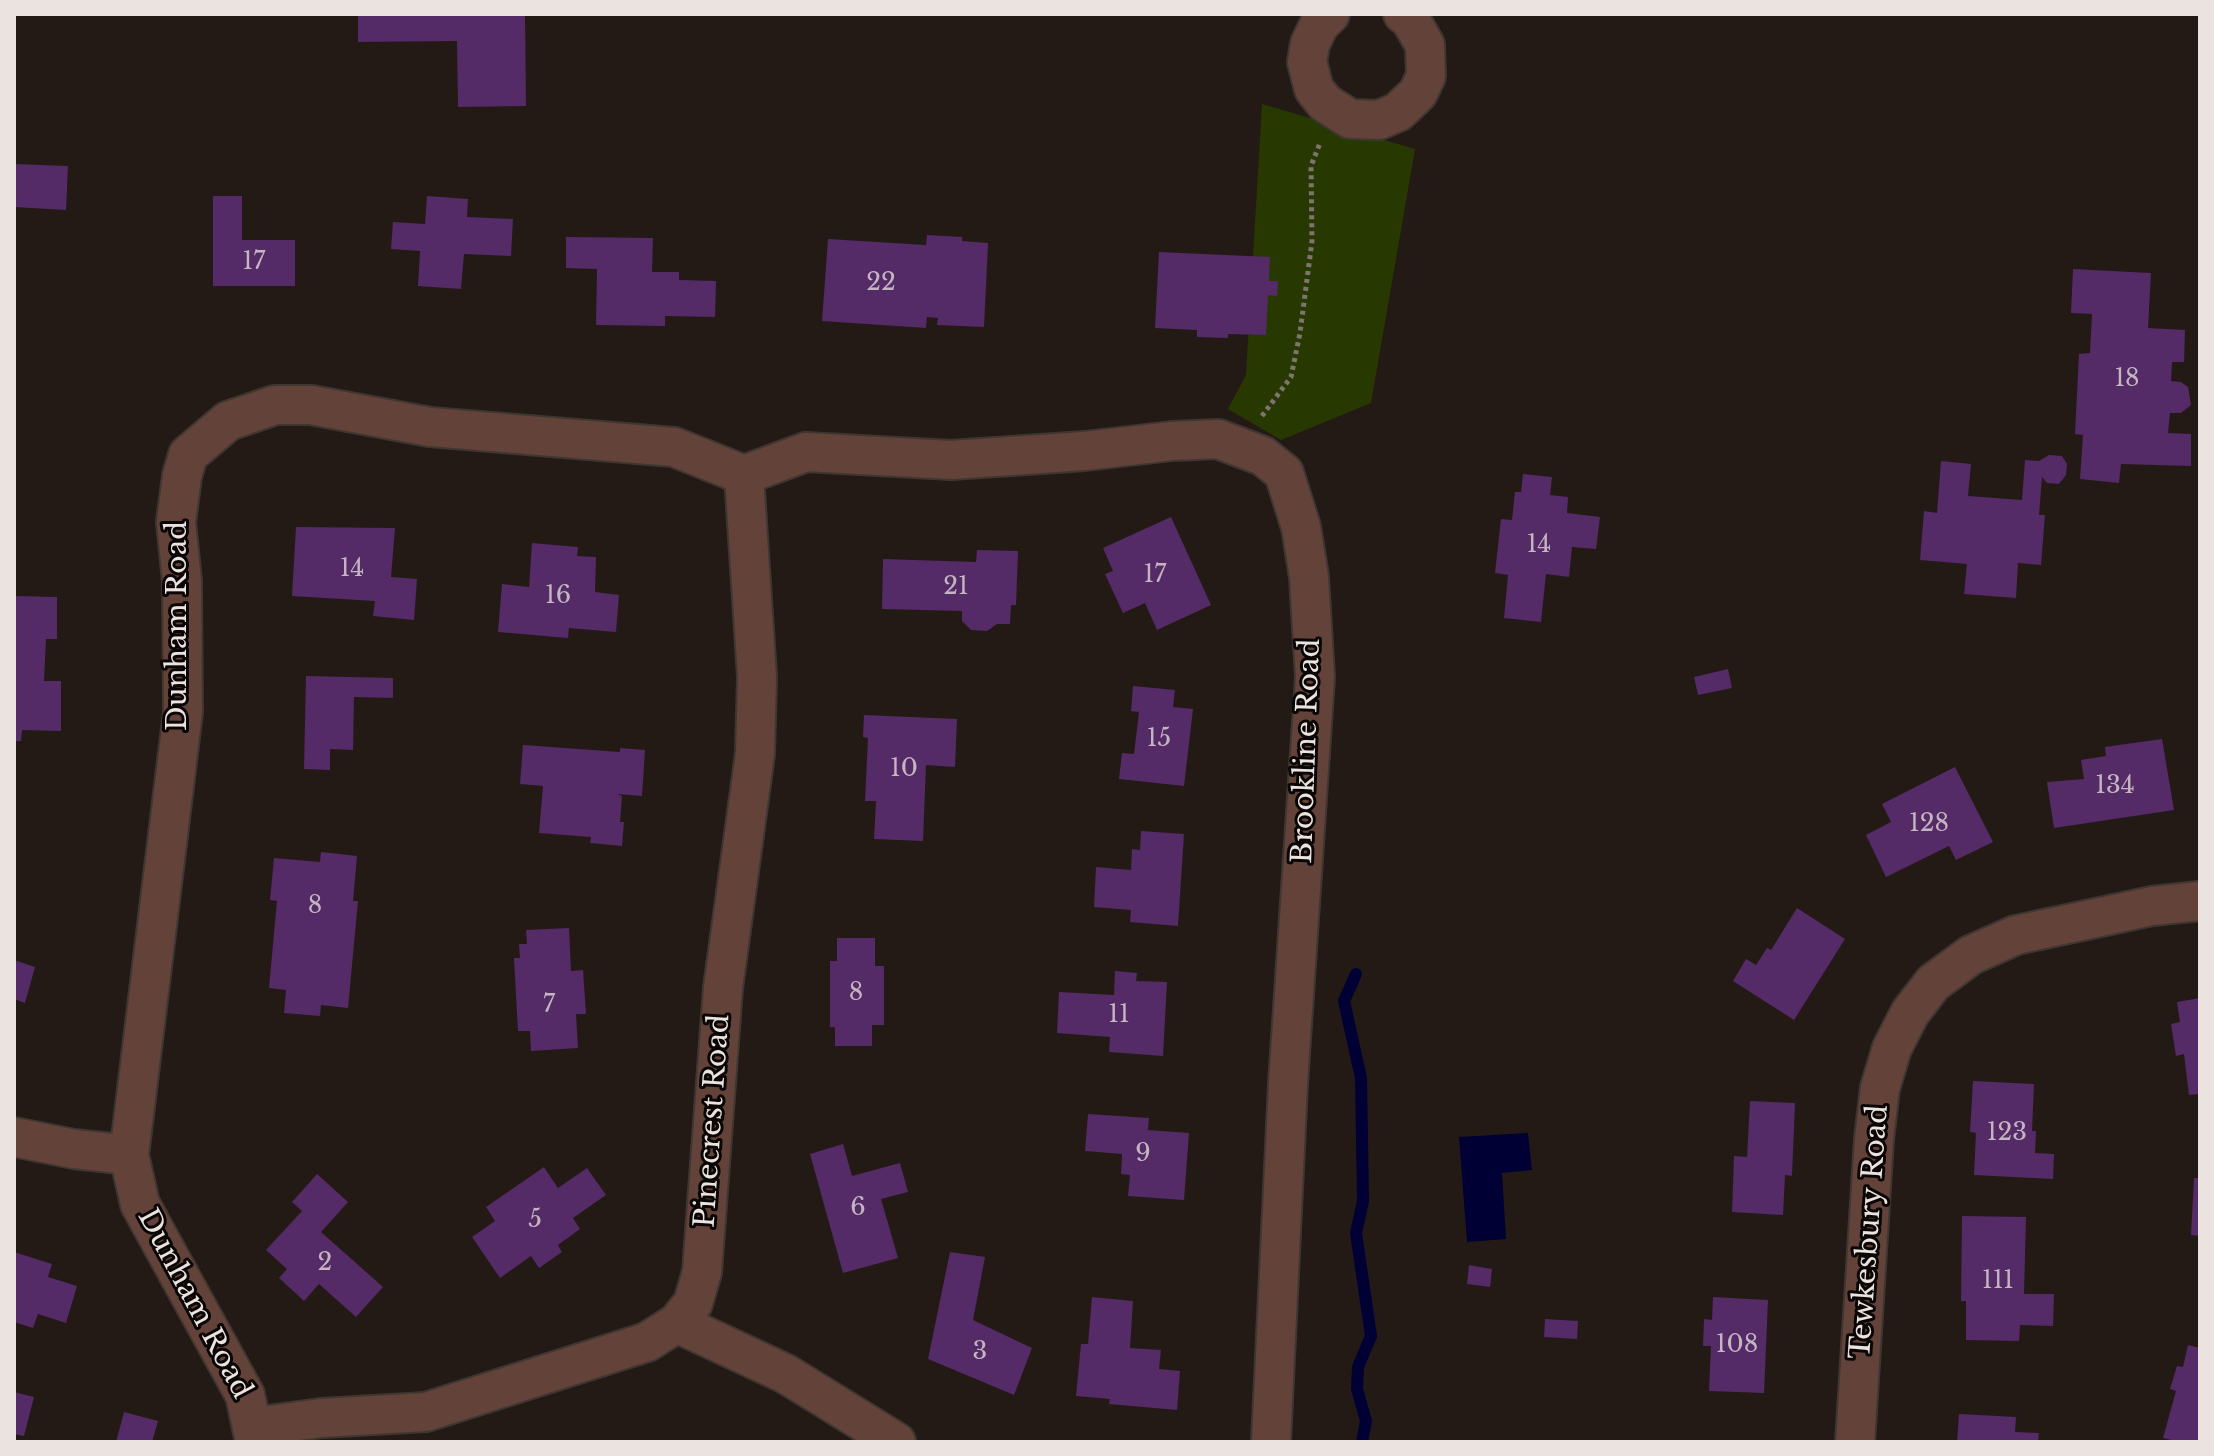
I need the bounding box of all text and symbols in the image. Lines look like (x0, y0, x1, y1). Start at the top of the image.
house number: 17 (243, 248, 265, 276)
house number: 22 (866, 269, 896, 297)
house number: 18 (2114, 365, 2140, 393)
street label: Dunham Road (161, 521, 195, 731)
house number: 14 (1527, 531, 1551, 559)
house number: 14 (340, 555, 364, 583)
house number: 17 (1144, 561, 1166, 589)
house number: 21 (943, 573, 969, 601)
house number: 16 (545, 582, 571, 610)
street label: Brookline Road (1286, 638, 1328, 864)
house number: 15 (1147, 725, 1171, 753)
house number: 10 (890, 755, 918, 783)
house number: 134 (2095, 772, 2135, 800)
house number: 128 (1909, 810, 1949, 838)
house number: 8 (308, 892, 322, 920)
house number: 8 (849, 979, 863, 1007)
house number: 7 (543, 991, 555, 1019)
house number: 11 (1108, 1001, 1130, 1029)
street label: Pinecrest Road (689, 1013, 737, 1229)
street label: Tewkesbury Road (1844, 1104, 1896, 1360)
house number: 123 (1987, 1119, 2027, 1147)
house number: 9 (1135, 1140, 1151, 1168)
house number: 6 (850, 1194, 866, 1222)
street label: Dunham Road (130, 1203, 258, 1405)
house number: 5 (528, 1206, 542, 1234)
house number: 2 (318, 1249, 332, 1277)
house number: 111 (1982, 1267, 2014, 1295)
house number: 108 (1716, 1331, 1758, 1359)
house number: 3 (973, 1338, 987, 1366)

